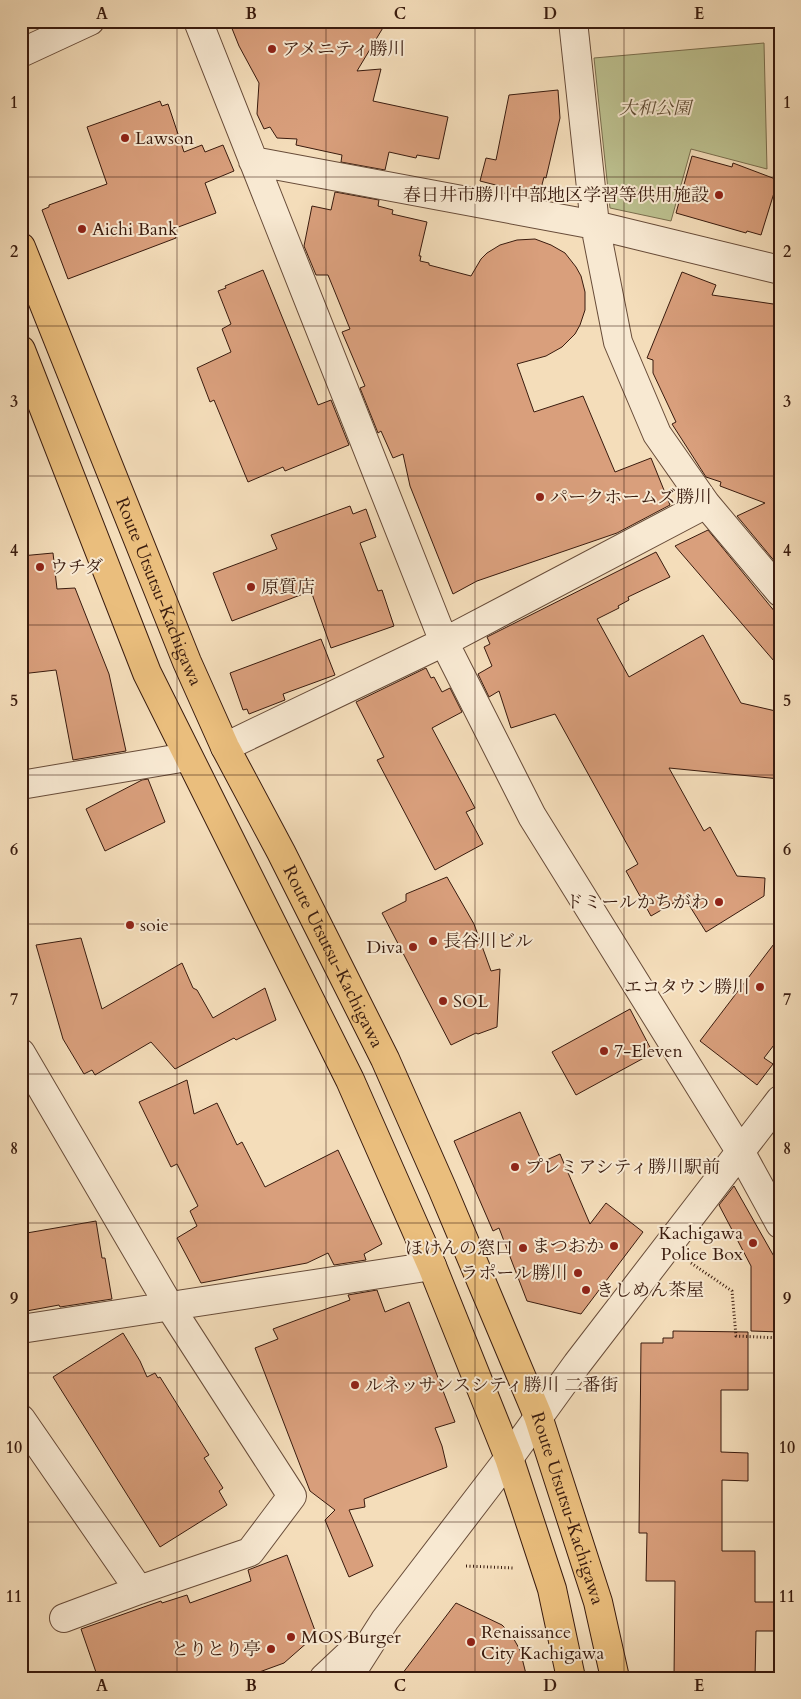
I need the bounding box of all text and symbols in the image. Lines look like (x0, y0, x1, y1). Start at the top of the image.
text: A (96, 3, 108, 25)
text: B (245, 3, 257, 25)
text: C (394, 3, 406, 25)
text: D (543, 3, 557, 25)
text: E (694, 3, 704, 25)
place label: アメニティ勝川 (282, 37, 405, 62)
marker: アメニティ勝川 (266, 43, 278, 55)
text: 1 (10, 92, 18, 114)
text: 1 (783, 92, 791, 114)
park label: 大和公園 (619, 96, 694, 121)
place label: Lawson (135, 126, 195, 151)
marker: Lawson (119, 132, 131, 144)
place label: 春日井市勝川中部地区学習等供用施設 (403, 183, 709, 208)
marker: 春日井市勝川中部地区学習等供用施設 (713, 189, 725, 201)
place label: Aichi Bank (92, 217, 178, 242)
marker: Aichi Bank (76, 223, 88, 235)
text: 2 (10, 241, 18, 263)
text: 2 (783, 241, 791, 263)
text: 3 (10, 391, 18, 413)
text: 3 (783, 391, 791, 413)
place label: パークホームズ勝川 (550, 485, 712, 510)
marker: パークホームズ勝川 (534, 491, 546, 503)
street label: Route Utsutsu-Kachigawa (110, 493, 209, 690)
text: 4 (10, 540, 18, 562)
text: 4 (783, 540, 791, 562)
place label: ウチダ (50, 555, 103, 580)
marker: ウチダ (34, 561, 46, 573)
place label: 原質店 (261, 575, 315, 600)
marker: 原質店 (245, 581, 257, 593)
text: 5 (10, 690, 18, 712)
text: 5 (783, 690, 791, 712)
text: 6 (10, 839, 18, 861)
text: 6 (783, 839, 791, 861)
street label: Route Utsutsu-Kachigawa (277, 861, 390, 1052)
place label: ドミールかちがわ (565, 890, 709, 915)
marker: ドミールかちがわ (713, 896, 725, 908)
place label: soie (140, 913, 169, 938)
marker: soie (124, 919, 136, 931)
place label: 長谷川ビル (443, 929, 533, 954)
place label: Diva (366, 935, 403, 960)
marker: 長谷川ビル (427, 935, 439, 947)
marker: Diva (407, 941, 419, 953)
place label: エコタウン勝川 (624, 975, 750, 1000)
marker: エコタウン勝川 (754, 981, 766, 993)
text: 7 (10, 989, 18, 1011)
place label: SOL (453, 989, 489, 1014)
text: 7 (783, 989, 791, 1011)
marker: SOL (437, 995, 449, 1007)
place label: 7-Eleven (614, 1039, 683, 1064)
marker: 7-Eleven (598, 1045, 610, 1057)
text: 8 (10, 1138, 18, 1160)
text: 8 (783, 1138, 791, 1160)
place label: プレミアシティ勝川駅前 (525, 1155, 720, 1180)
marker: プレミアシティ勝川駅前 (509, 1161, 521, 1173)
place label: Kachigawa Police Box (659, 1221, 743, 1267)
place label: まつおか (532, 1234, 604, 1259)
place label: ほけんの窓口 (405, 1236, 513, 1261)
marker: Kachigawa Police Box (747, 1237, 759, 1249)
marker: まつおか (608, 1240, 620, 1252)
marker: ほけんの窓口 (517, 1242, 529, 1254)
place label: ラポール勝川 (460, 1261, 568, 1286)
marker: ラポール勝川 (572, 1267, 584, 1279)
place label: きしめん茶屋 (596, 1278, 704, 1303)
marker: きしめん茶屋 (580, 1284, 592, 1296)
text: 9 (10, 1288, 18, 1310)
text: 9 (783, 1288, 791, 1310)
place label: ルネッサンスシティ勝川 二番街 (365, 1373, 618, 1398)
marker: ルネッサンスシティ勝川 二番街 (349, 1379, 361, 1391)
street label: Route Utsutsu-Kachigawa (525, 1409, 611, 1608)
text: 10 (6, 1437, 22, 1459)
text: 10 (779, 1437, 795, 1459)
text: 11 (6, 1586, 22, 1608)
text: 11 (779, 1586, 795, 1608)
place label: Renaissance City Kachigawa (481, 1620, 604, 1666)
place label: MOS Burger (301, 1625, 401, 1650)
marker: MOS Burger (285, 1631, 297, 1643)
marker: Renaissance City Kachigawa (465, 1636, 477, 1648)
place label: とりとり亭 (171, 1637, 261, 1662)
marker: とりとり亭 (265, 1643, 277, 1655)
text: A (96, 1675, 108, 1697)
text: B (245, 1675, 257, 1697)
text: C (394, 1675, 406, 1697)
text: D (543, 1675, 557, 1697)
text: E (694, 1675, 704, 1697)

